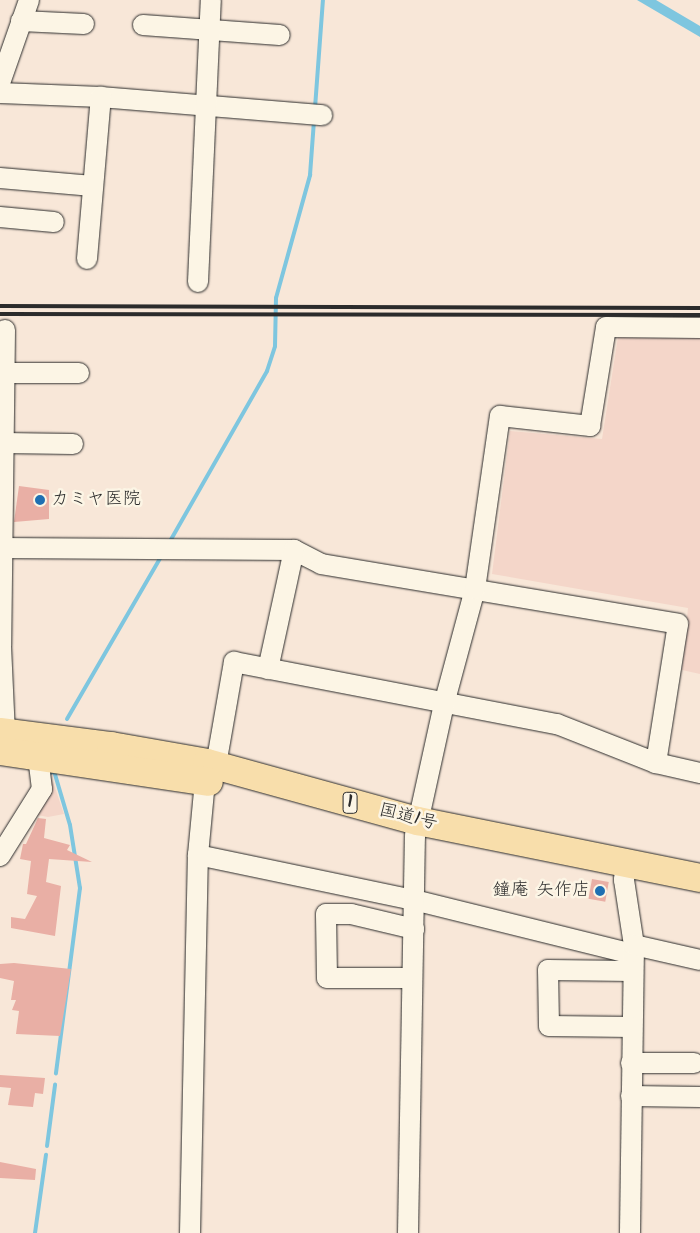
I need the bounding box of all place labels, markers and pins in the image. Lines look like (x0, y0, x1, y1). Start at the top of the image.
place label: カミヤ医院 (51, 489, 141, 511)
marker: カミヤ医院 (33, 493, 47, 507)
place label: 鐘庵 矢作店 (493, 880, 590, 902)
marker: 鐘庵 矢作店 (594, 885, 606, 897)

